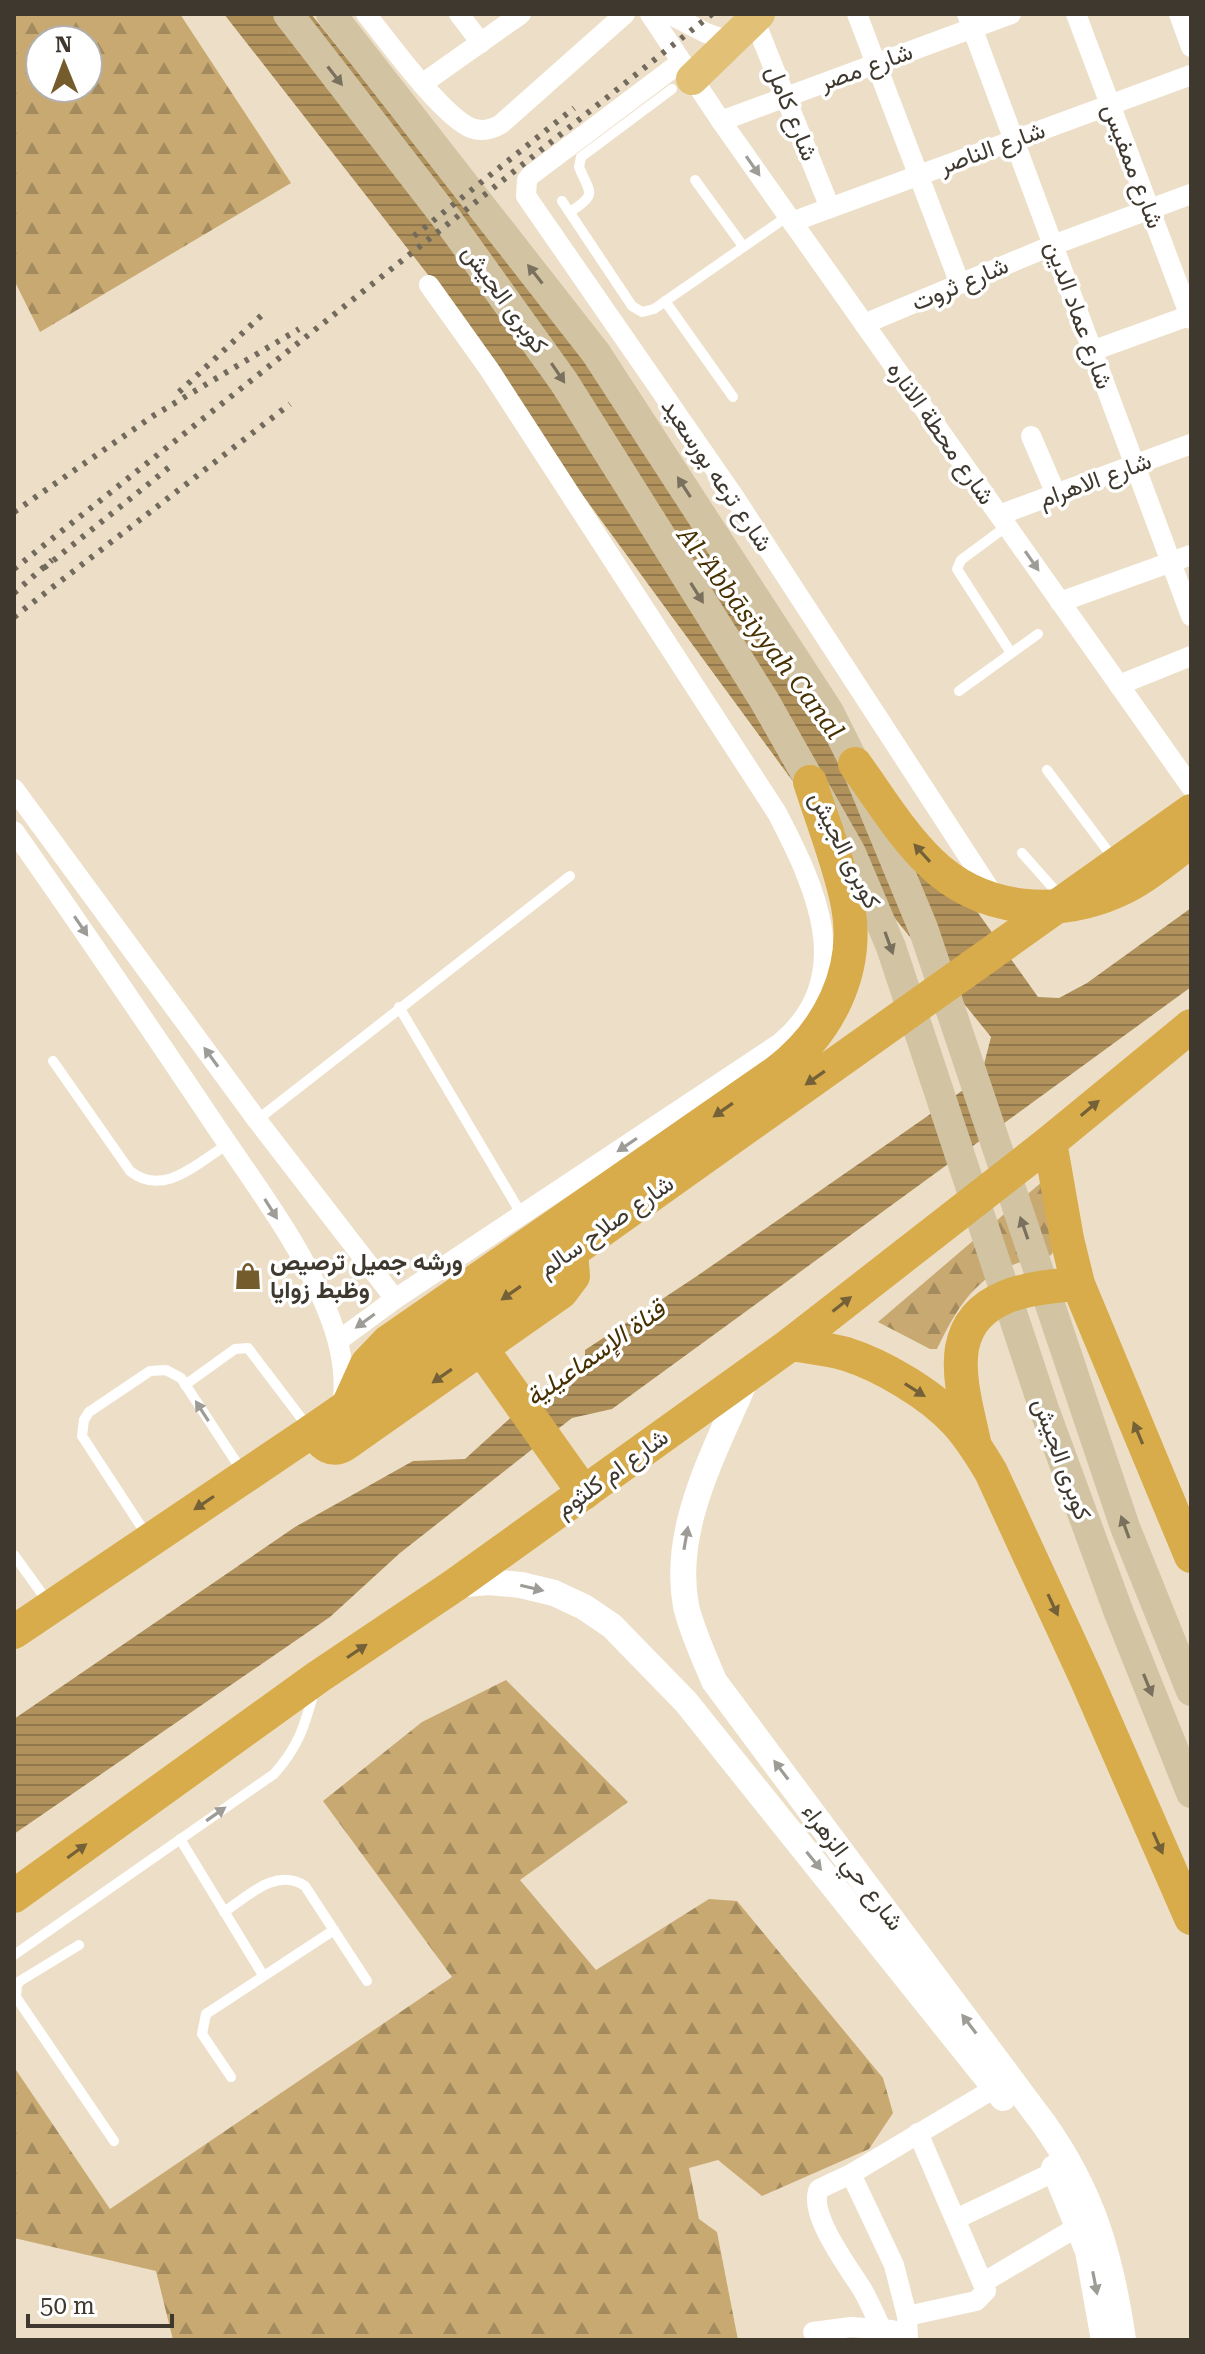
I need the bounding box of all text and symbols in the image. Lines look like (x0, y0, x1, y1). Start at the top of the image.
north arrow (24, 24, 104, 104)
text: N (55, 32, 72, 57)
street label: شارع مصر (815, 37, 917, 99)
street label: شارع كامل (758, 61, 824, 165)
one-way arrow (327, 66, 343, 86)
street label: شارع ممفيس (1095, 100, 1170, 233)
street label: شارع الناصر (934, 116, 1049, 182)
one-way arrow (745, 155, 760, 176)
street label: شارع عماد الدين (1037, 237, 1119, 393)
street label: كوبرى الجيش (455, 239, 554, 360)
street label: شارع ثروت (907, 251, 1013, 319)
one-way arrow (528, 264, 544, 284)
street label: شارع محطة الاناره (880, 356, 1001, 511)
one-way arrow (550, 363, 565, 384)
street label: شارع ترعه بورسعيد (654, 393, 778, 558)
street label: شارع الاهرام (1035, 447, 1156, 515)
one-way arrow (677, 476, 692, 498)
water label: Al-ʿAbbāsiyyah Canal (670, 520, 850, 745)
one-way arrow (1024, 551, 1039, 572)
one-way arrow (690, 582, 704, 604)
street label: كوبرى الجيش (803, 787, 887, 914)
one-way arrow (914, 844, 932, 863)
one-way arrow (73, 916, 88, 937)
one-way arrow (884, 931, 896, 955)
one-way arrow (203, 1046, 219, 1068)
one-way arrow (804, 1070, 825, 1085)
one-way arrow (1080, 1100, 1100, 1117)
one-way arrow (712, 1102, 733, 1117)
one-way arrow (617, 1137, 638, 1152)
street label: شارع صلاح سالم (533, 1169, 680, 1285)
one-way arrow (263, 1198, 277, 1220)
one-way arrow (1017, 1216, 1029, 1240)
place label: ورشه جميل ترصيص وظبط زوايا (270, 1248, 463, 1305)
shop icon: ورشه جميل ترصيص وظبط زوايا (233, 1261, 263, 1291)
one-way arrow (501, 1285, 522, 1300)
water label: قناة الإسماعيلية (520, 1293, 673, 1414)
one-way arrow (832, 1297, 852, 1313)
one-way arrow (355, 1313, 376, 1328)
one-way arrow (432, 1368, 453, 1383)
one-way arrow (904, 1383, 926, 1397)
street label: كوبرى الجيش (1026, 1394, 1097, 1524)
one-way arrow (195, 1400, 210, 1421)
one-way arrow (1132, 1421, 1145, 1445)
street label: شارع ام كلثوم (550, 1423, 675, 1525)
one-way arrow (194, 1495, 215, 1510)
one-way arrow (1119, 1515, 1131, 1539)
one-way arrow (681, 1525, 693, 1550)
one-way arrow (520, 1582, 545, 1595)
one-way arrow (1046, 1593, 1060, 1617)
one-way arrow (346, 1644, 368, 1658)
one-way arrow (1142, 1673, 1155, 1697)
one-way arrow (774, 1760, 789, 1781)
street label: شارع حي الزهراء (792, 1798, 910, 1939)
one-way arrow (206, 1807, 227, 1822)
one-way arrow (1151, 1831, 1165, 1855)
one-way arrow (67, 1843, 88, 1859)
one-way arrow (805, 1851, 822, 1871)
one-way arrow (962, 2014, 978, 2034)
one-way arrow (1089, 2271, 1102, 2296)
scale bar (28, 2278, 172, 2328)
text: 50 m (40, 2292, 95, 2320)

